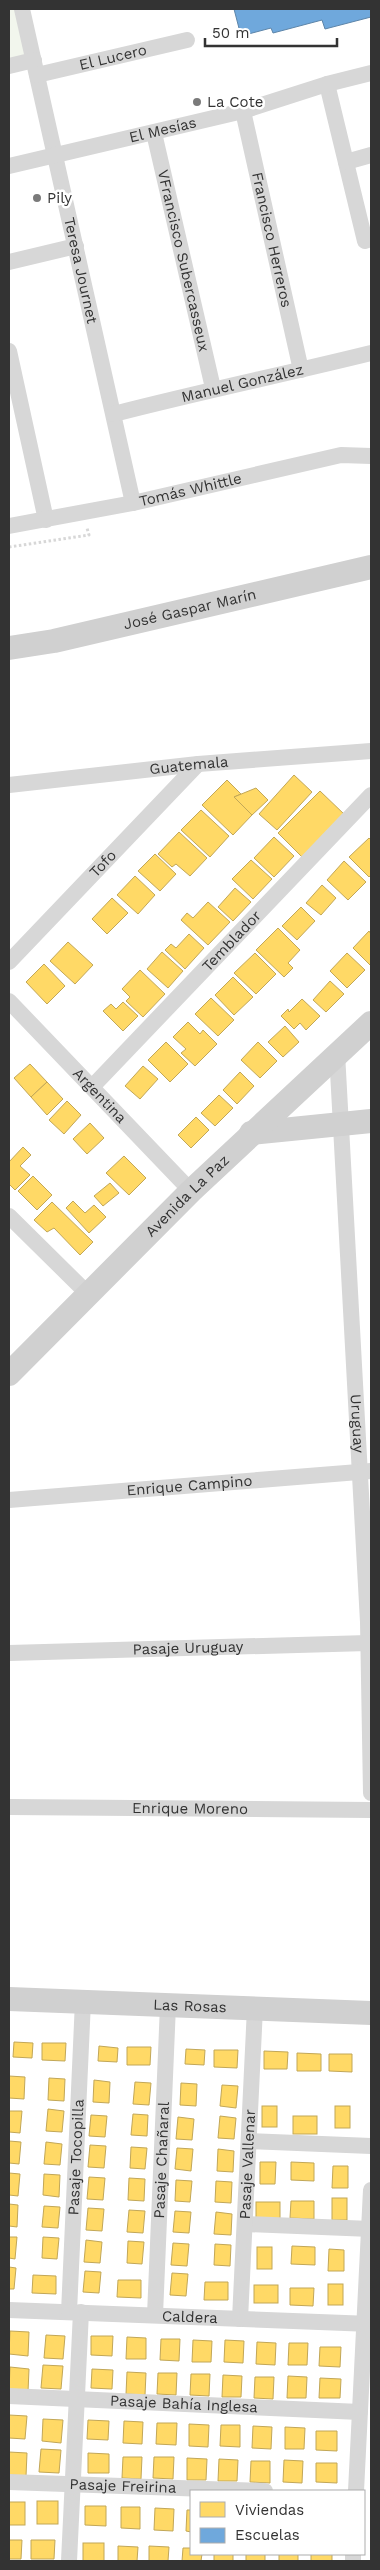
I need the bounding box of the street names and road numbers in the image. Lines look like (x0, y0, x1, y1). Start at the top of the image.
street label: El Lucero (77, 41, 149, 74)
street label: El Mesías (127, 113, 198, 146)
street label: VFrancisco Subercasseux (154, 168, 213, 353)
street label: Francisco Herreros (248, 170, 296, 309)
street label: Teresa Journet (60, 216, 102, 326)
street label: Manuel González (180, 360, 305, 406)
street label: Tomás Whittle (137, 469, 243, 510)
street label: José Gaspar Marín (122, 585, 258, 634)
street label: Guatemala (149, 753, 230, 778)
street label: Tofo (86, 846, 120, 881)
street label: Temblador (198, 907, 265, 975)
street label: Argentina (69, 1064, 131, 1127)
street label: Avenida La Paz (142, 1151, 233, 1241)
street label: Uruguay (347, 1394, 368, 1454)
street label: Enrique Campino (126, 1472, 253, 1500)
street label: Pasaje Uruguay (132, 1637, 244, 1659)
street label: Enrique Moreno (132, 1799, 248, 1818)
street label: Las Rosas (153, 1996, 227, 2016)
street label: Pasaje Tocopilla (64, 2098, 88, 2216)
street label: Pasaje Chañaral (150, 2101, 173, 2219)
street label: Pasaje Vallenar (236, 2109, 259, 2220)
street label: Caldera (162, 2307, 219, 2327)
street label: Pasaje Bahía Inglesa (109, 2392, 259, 2416)
street label: Pasaje Freirina (69, 2475, 177, 2497)

